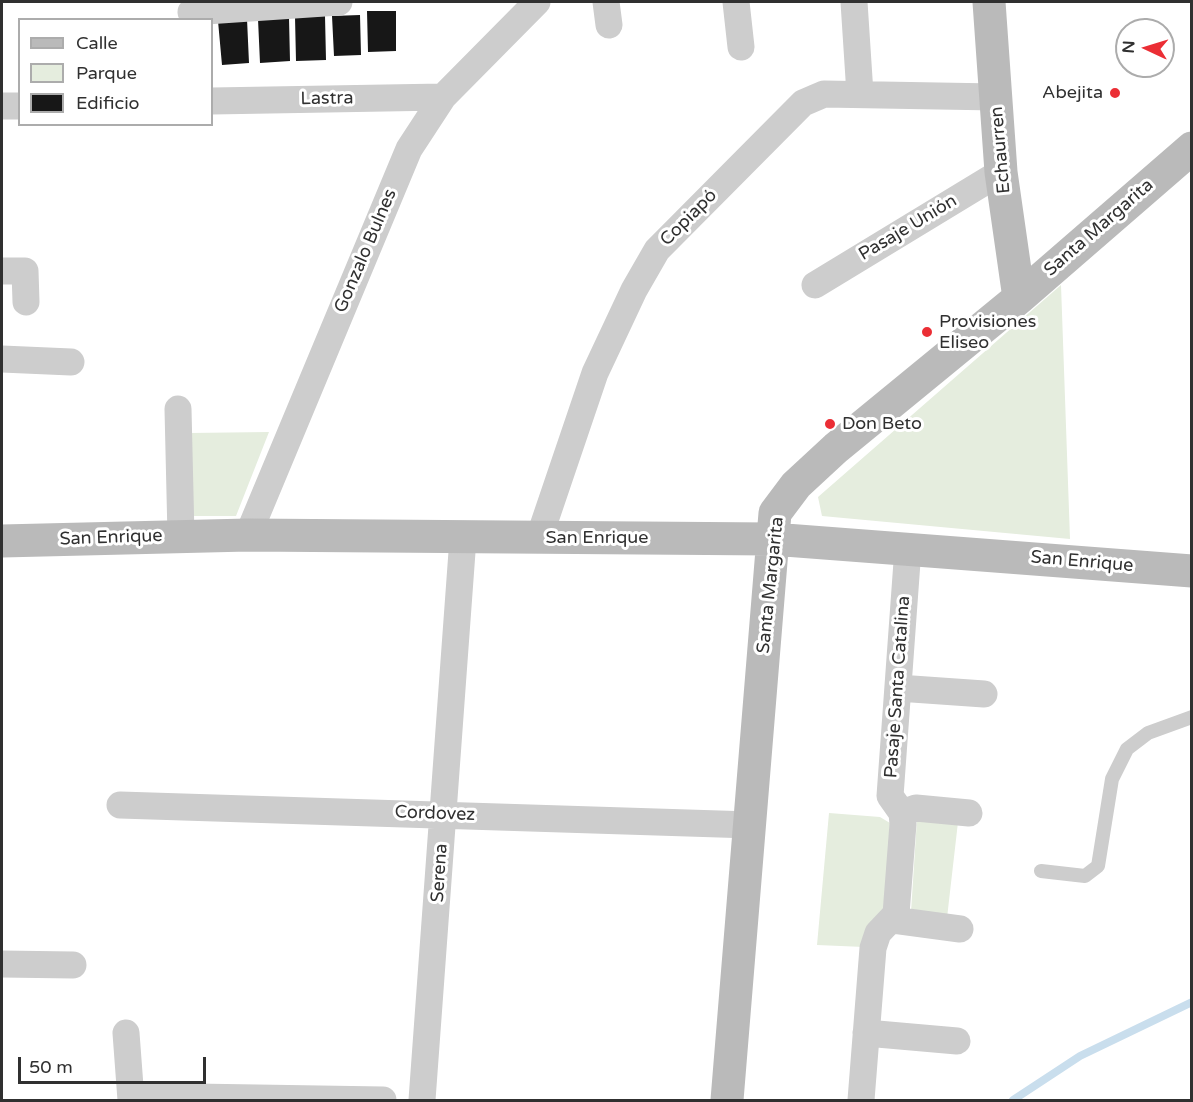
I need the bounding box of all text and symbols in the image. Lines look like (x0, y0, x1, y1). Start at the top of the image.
legend (18, 18, 213, 126)
north arrow (1115, 18, 1175, 78)
text: Calle (76, 32, 118, 54)
text: N (1119, 40, 1139, 54)
text: Parque (76, 62, 137, 84)
place label: Abejita (1042, 82, 1103, 104)
marker: Abejita (1108, 86, 1122, 100)
street label: Lastra (300, 88, 354, 110)
text: Edificio (76, 92, 140, 114)
street label: Echaurren (986, 105, 1016, 195)
street label: Santa Margarita (1040, 175, 1158, 281)
street label: Copiapó (656, 185, 722, 251)
street label: Gonzalo Bulnes (330, 186, 402, 316)
street label: Pasaje Unión (855, 190, 961, 266)
place label: Provisiones Eliseo (939, 311, 1036, 354)
marker: Provisiones Eliseo (920, 325, 934, 339)
place label: Don Beto (842, 413, 922, 435)
marker: Don Beto (823, 417, 837, 431)
street label: Santa Margarita (753, 515, 789, 655)
street label: San Enrique (59, 525, 163, 551)
street label: San Enrique (545, 527, 649, 549)
street label: San Enrique (1030, 547, 1134, 577)
street label: Pasaje Santa Catalina (881, 595, 915, 779)
street label: Cordovez (394, 802, 476, 826)
street label: Serena (427, 843, 453, 903)
scale bar (21, 1045, 208, 1083)
text: 50 m (29, 1056, 73, 1078)

